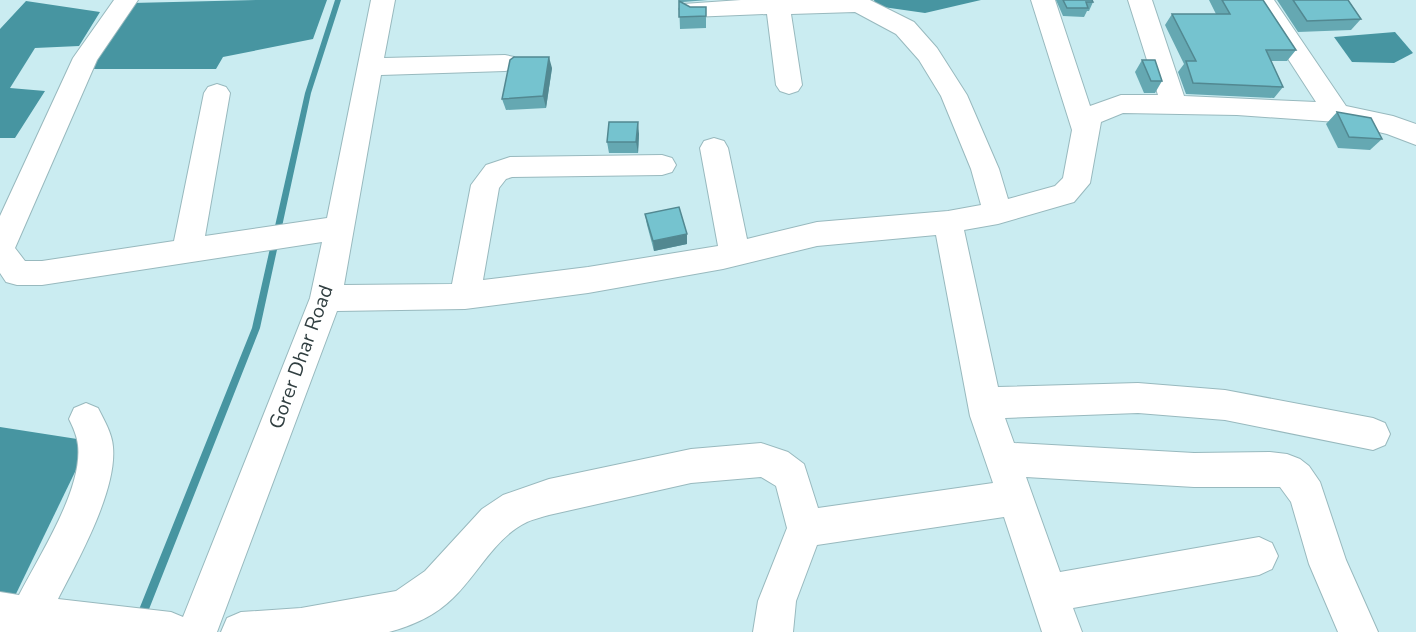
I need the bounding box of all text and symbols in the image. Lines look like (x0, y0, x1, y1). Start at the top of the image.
street label: Gorer Dhar Road (262, 281, 340, 433)

